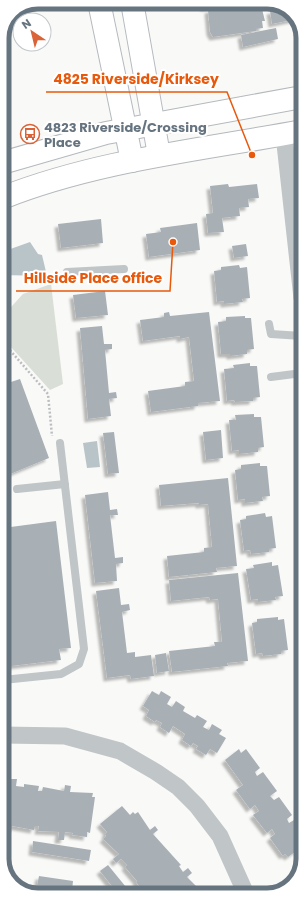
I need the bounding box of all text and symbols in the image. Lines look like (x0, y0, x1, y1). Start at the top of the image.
north arrow (12, 12, 52, 52)
text: N (18, 15, 34, 33)
callout: 4825 Riverside/Kirksey (46, 66, 227, 92)
text: 4825 Riverside/Kirksey (53, 69, 219, 89)
place label: 4823 Riverside/Crossing Place (44, 118, 207, 152)
bus stop icon: 4823 Riverside/Crossing Place (19, 123, 41, 145)
callout: Hillside Place office (16, 265, 170, 291)
text: Hillside Place office (24, 268, 163, 288)

